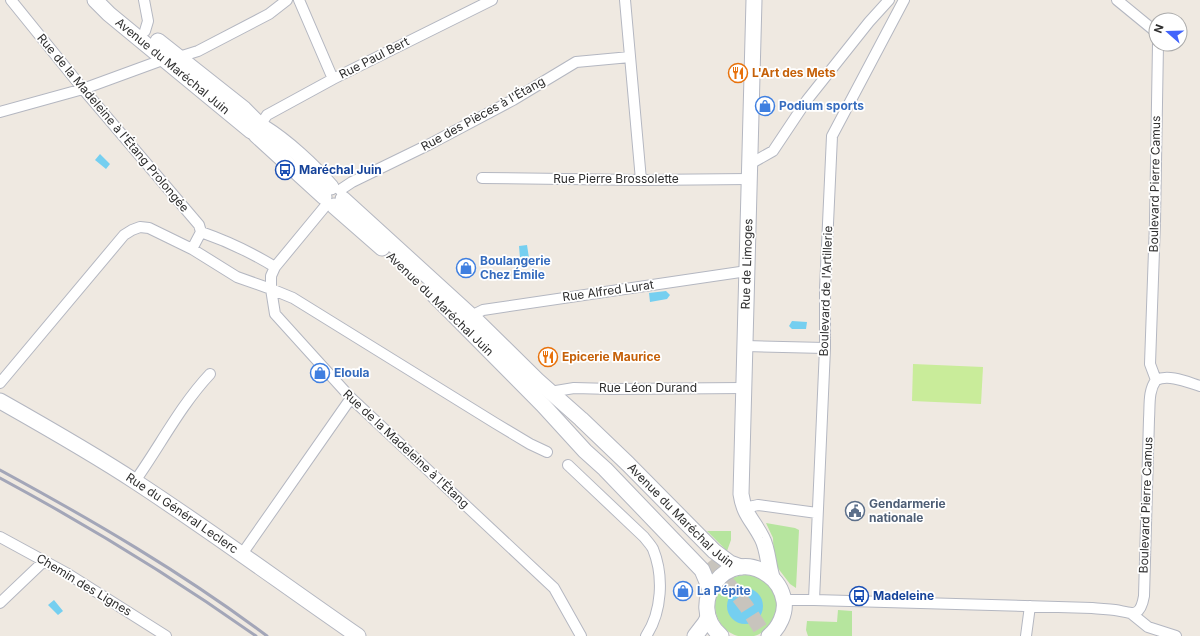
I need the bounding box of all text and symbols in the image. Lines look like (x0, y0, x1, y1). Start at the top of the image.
north arrow (1148, 12, 1188, 52)
street label: Avenue du Maréchal Juin (113, 15, 233, 117)
text: N (1151, 22, 1167, 35)
street label: Rue de la Madeleine à l'Étang Prolongée (34, 30, 192, 215)
street label: Rue Paul Bert (336, 33, 411, 82)
restaurant icon: L'Art des Mets (727, 62, 749, 84)
place label: L'Art des Mets (752, 65, 836, 80)
street label: Rue des Pièces à l'Étang (418, 73, 547, 154)
shop icon: Podium sports (754, 95, 776, 117)
place label: Podium sports (779, 98, 864, 113)
street label: Boulevard Pierre Camus (1146, 116, 1163, 252)
bus stop icon: Maréchal Juin (274, 159, 296, 181)
place label: Maréchal Juin (299, 162, 382, 177)
street label: Rue Pierre Brossolette (553, 171, 679, 186)
street label: Rue de Limoges (737, 218, 756, 310)
street label: Boulevard de l'Artillerie (816, 225, 835, 357)
street label: Avenue du Maréchal Juin (384, 249, 497, 359)
place label: Boulangerie Chez Émile (480, 253, 551, 282)
shop icon: Boulangerie Chez Émile (455, 257, 477, 279)
street label: Rue Alfred Lurat (561, 277, 655, 304)
restaurant icon: Epicerie Maurice (537, 346, 559, 368)
place label: Epicerie Maurice (562, 349, 661, 364)
shop icon: Eloula (309, 362, 331, 384)
place label: Eloula (334, 365, 370, 380)
street label: Rue Léon Durand (599, 380, 697, 395)
street label: Rue de la Madeleine à l'Étang (340, 386, 473, 511)
street label: Boulevard Pierre Camus (1136, 436, 1155, 574)
street label: Avenue du Maréchal Juin (625, 460, 737, 570)
street label: Rue du Général Leclerc (123, 470, 241, 557)
place label: Gendarmerie nationale (869, 496, 946, 525)
public building icon: Gendarmerie nationale (844, 500, 866, 522)
street label: Chemin des Lignes (34, 550, 135, 619)
shop icon: La Pépite (672, 580, 694, 602)
place label: La Pépite (697, 583, 751, 598)
bus stop icon: Madeleine (848, 585, 870, 607)
place label: Madeleine (873, 588, 934, 603)

